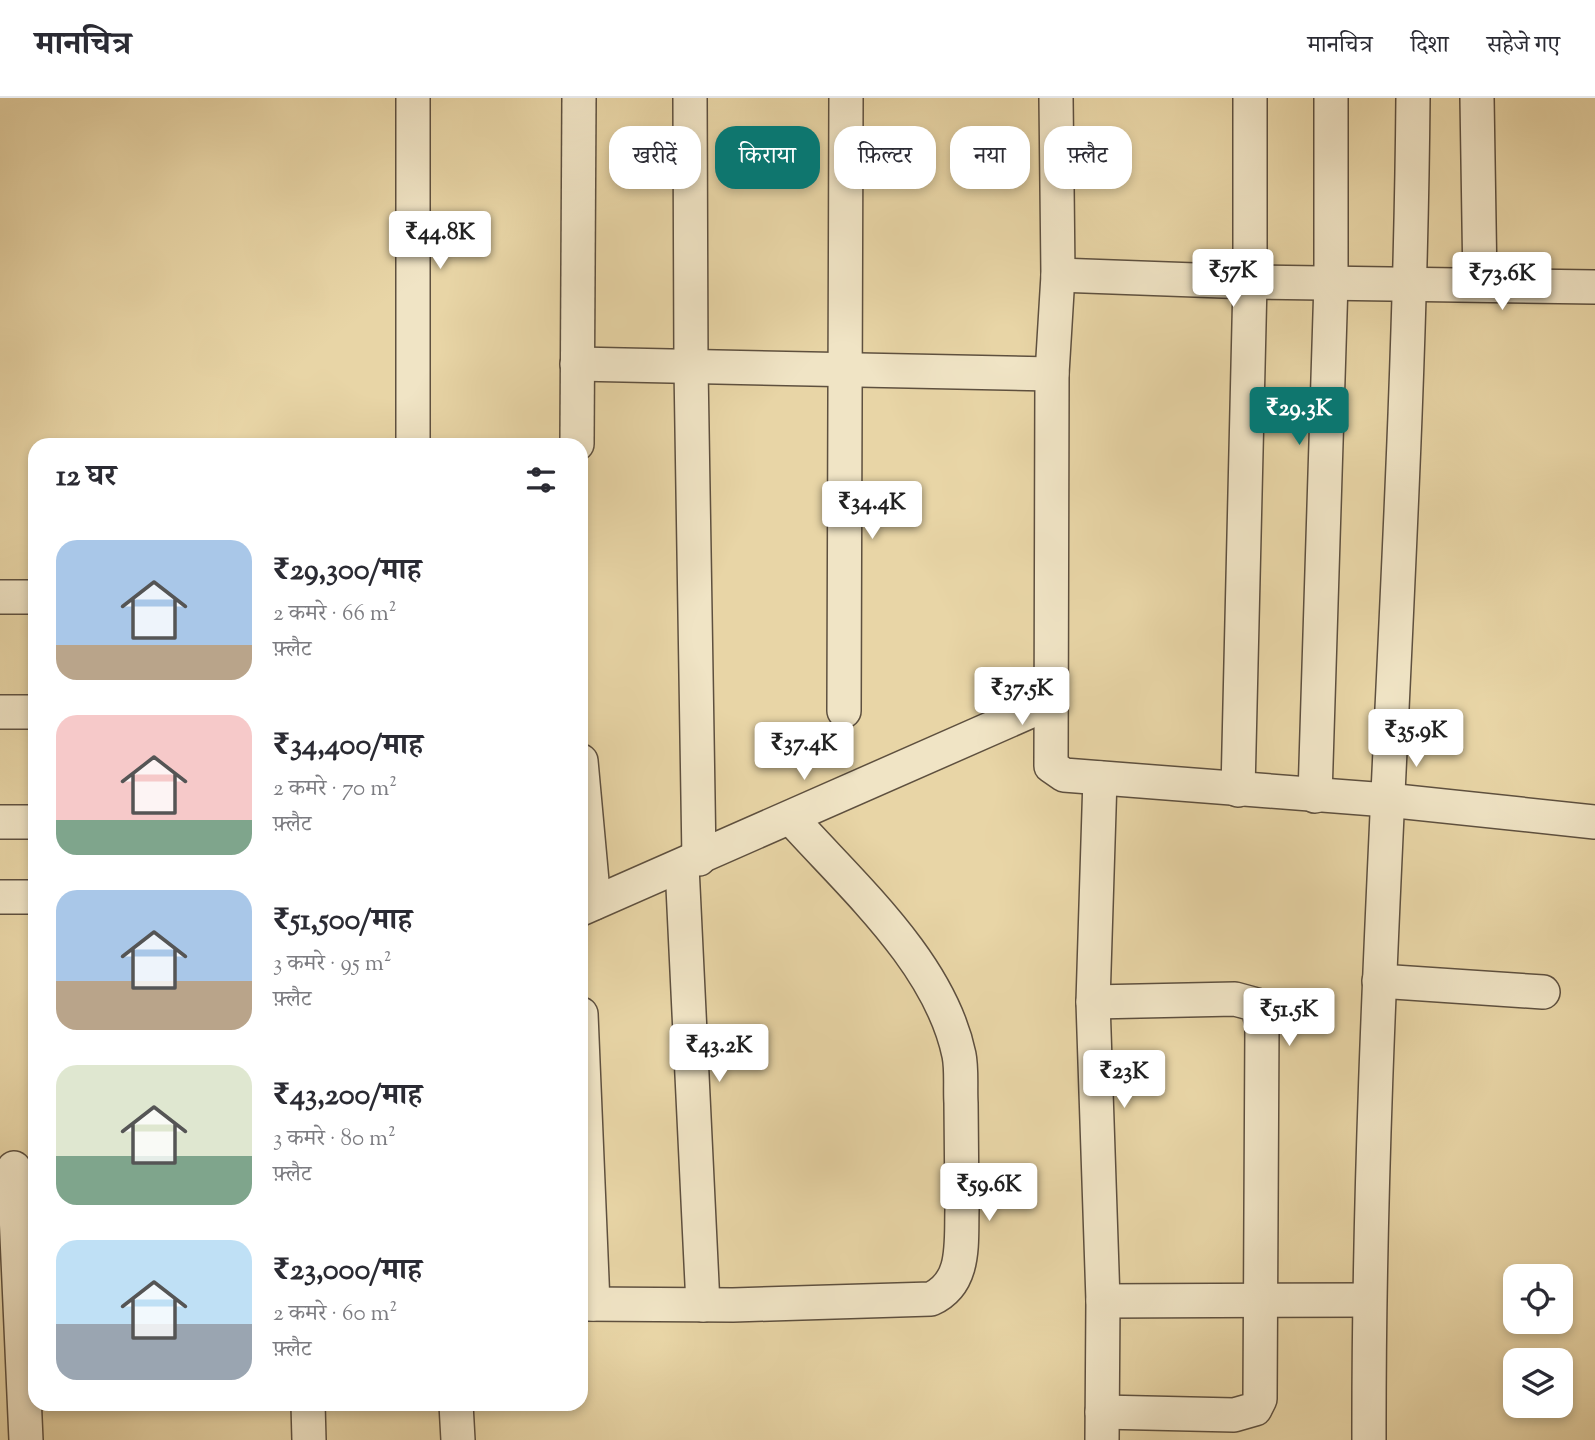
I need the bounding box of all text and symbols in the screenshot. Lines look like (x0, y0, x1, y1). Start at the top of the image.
text: मानचित्र (35, 22, 131, 70)
text: मानचित्र (1307, 29, 1372, 63)
text: दिशा (1410, 29, 1449, 63)
text: सहेजे गए (1487, 29, 1560, 63)
chip: खरीदें (609, 126, 701, 189)
chip: किराया (715, 126, 820, 189)
chip: फ़िल्टर (834, 126, 936, 189)
chip: नया (950, 126, 1030, 189)
chip: फ़्लैट (1044, 126, 1132, 189)
pin: ₹44.8K (383, 212, 497, 271)
text: ₹44.8K (405, 217, 475, 250)
pin: ₹57K (1192, 250, 1274, 309)
pin: ₹73.6K (1445, 252, 1559, 312)
text: ₹57K (1208, 255, 1258, 288)
text: ₹73.6K (1468, 258, 1536, 291)
pin: ₹29.3K (1242, 388, 1356, 447)
text: ₹29.3K (1266, 393, 1332, 426)
text: 12 घर (56, 456, 116, 499)
icon: filters (522, 461, 560, 499)
pin: ₹34.4K (815, 482, 929, 541)
text: ₹34.4K (838, 487, 906, 520)
text: ₹29,300/माह (273, 550, 421, 593)
icon: home (112, 568, 196, 652)
text: 2 कमरे · 66 m² (273, 598, 397, 631)
text: फ़्लैट (273, 634, 311, 667)
pin: ₹37.5K (965, 668, 1079, 727)
text: ₹37.5K (990, 673, 1054, 706)
pin: ₹35.9K (1359, 710, 1473, 769)
text: ₹35.9K (1384, 715, 1448, 748)
pin: ₹37.4K (747, 722, 861, 782)
text: ₹34,400/माह (273, 725, 423, 768)
text: ₹37.4K (771, 728, 837, 761)
icon: home (112, 743, 196, 827)
text: 2 कमरे · 70 m² (273, 773, 397, 806)
text: फ़्लैट (273, 809, 311, 842)
text: ₹51,500/माह (273, 900, 412, 943)
icon: home (112, 918, 196, 1002)
text: 3 कमरे · 95 m² (273, 948, 391, 981)
text: फ़्लैट (273, 984, 311, 1017)
pin: ₹51.5K (1232, 988, 1346, 1048)
text: ₹51.5K (1260, 994, 1319, 1027)
pin: ₹43.2K (662, 1024, 776, 1084)
text: ₹43.2K (685, 1030, 753, 1063)
pin: ₹23K (1083, 1051, 1165, 1110)
text: ₹23K (1099, 1056, 1149, 1089)
text: ₹43,200/माह (273, 1075, 422, 1118)
icon: home (112, 1093, 196, 1177)
text: 3 कमरे · 80 m² (273, 1123, 396, 1156)
text: फ़्लैट (273, 1159, 311, 1192)
pin: ₹59.6K (932, 1164, 1046, 1223)
text: ₹59.6K (956, 1169, 1022, 1202)
text: ₹23,000/माह (273, 1250, 422, 1293)
map controls (1503, 1264, 1573, 1418)
button: locate (1503, 1264, 1573, 1334)
icon: home (112, 1268, 196, 1352)
text: 2 कमरे · 60 m² (273, 1298, 397, 1331)
text: फ़्लैट (273, 1334, 311, 1367)
button: layers (1503, 1348, 1573, 1418)

